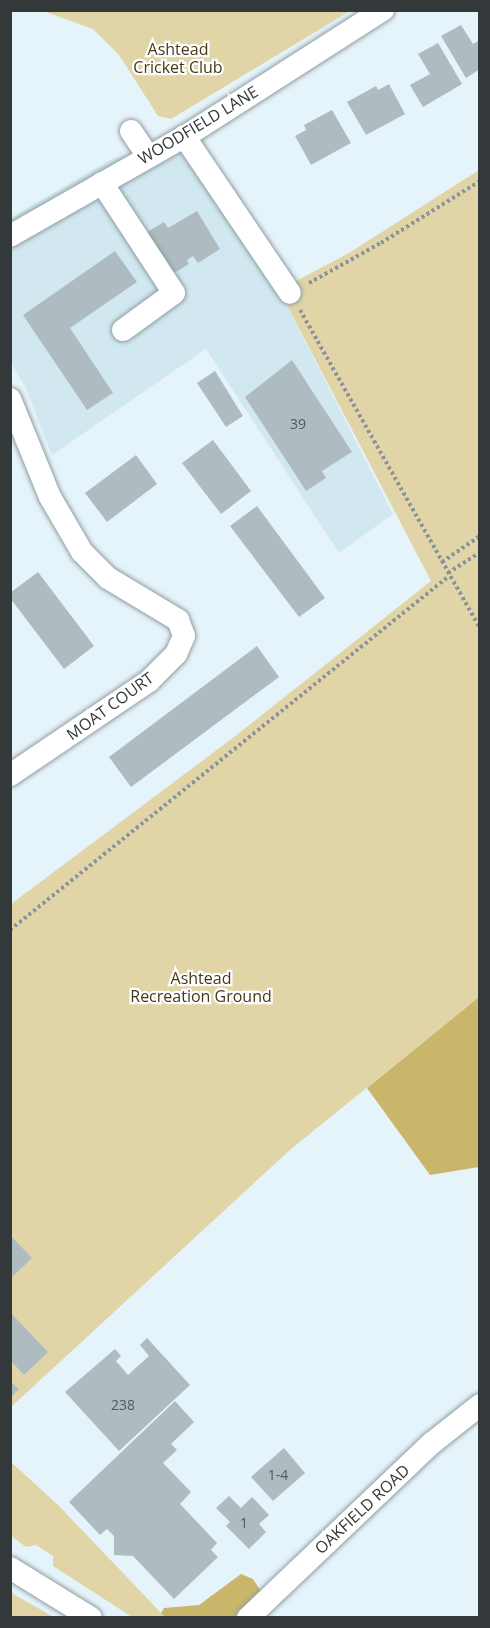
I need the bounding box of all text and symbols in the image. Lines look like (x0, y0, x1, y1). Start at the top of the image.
park label: Ashtead Cricket Club (133, 39, 223, 77)
street label: WOODFIELD LANE (135, 82, 261, 168)
house number: 39 (290, 416, 306, 432)
street label: MOAT COURT (63, 668, 157, 744)
park label: Ashtead Recreation Ground (130, 968, 272, 1006)
house number: 238 (111, 1397, 135, 1413)
street label: OAKFIELD ROAD (311, 1460, 413, 1558)
house number: 1-4 (268, 1467, 288, 1483)
house number: 1 (240, 1515, 248, 1531)

